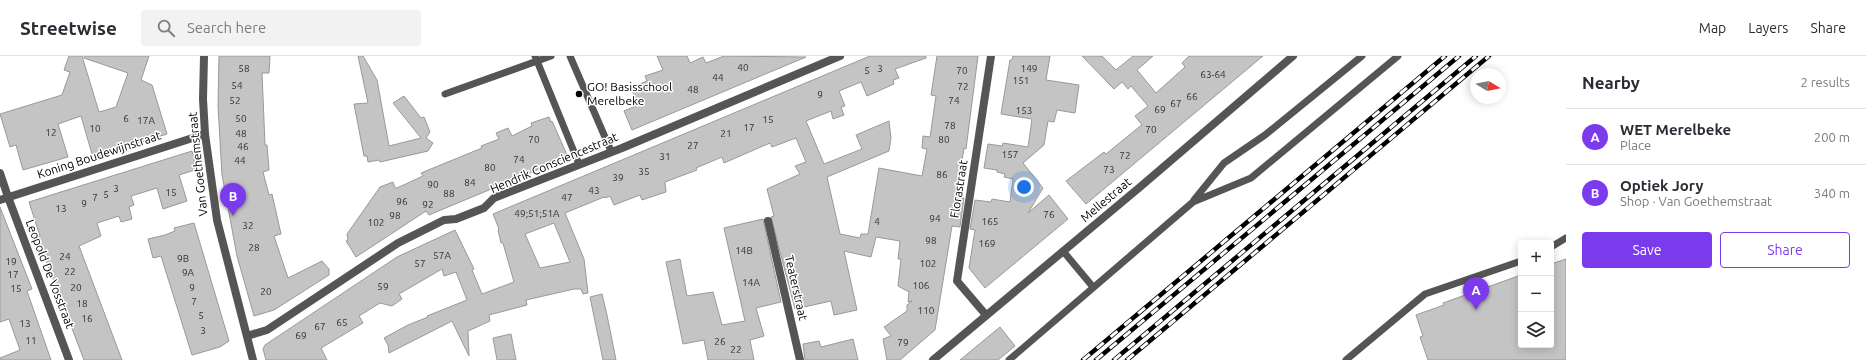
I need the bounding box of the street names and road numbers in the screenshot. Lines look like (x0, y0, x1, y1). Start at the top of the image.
street label: Van Goethemstraat (186, 111, 209, 217)
street label: Koning Boudewijnstraat (35, 128, 163, 181)
street label: Hendrik Consciencestraat (488, 130, 620, 195)
street label: Florastraat (947, 159, 970, 219)
street label: Mellestraat (1078, 175, 1134, 224)
street label: Leopold De Vosstraat (24, 218, 77, 330)
street label: Teaterstraat (783, 254, 810, 322)

